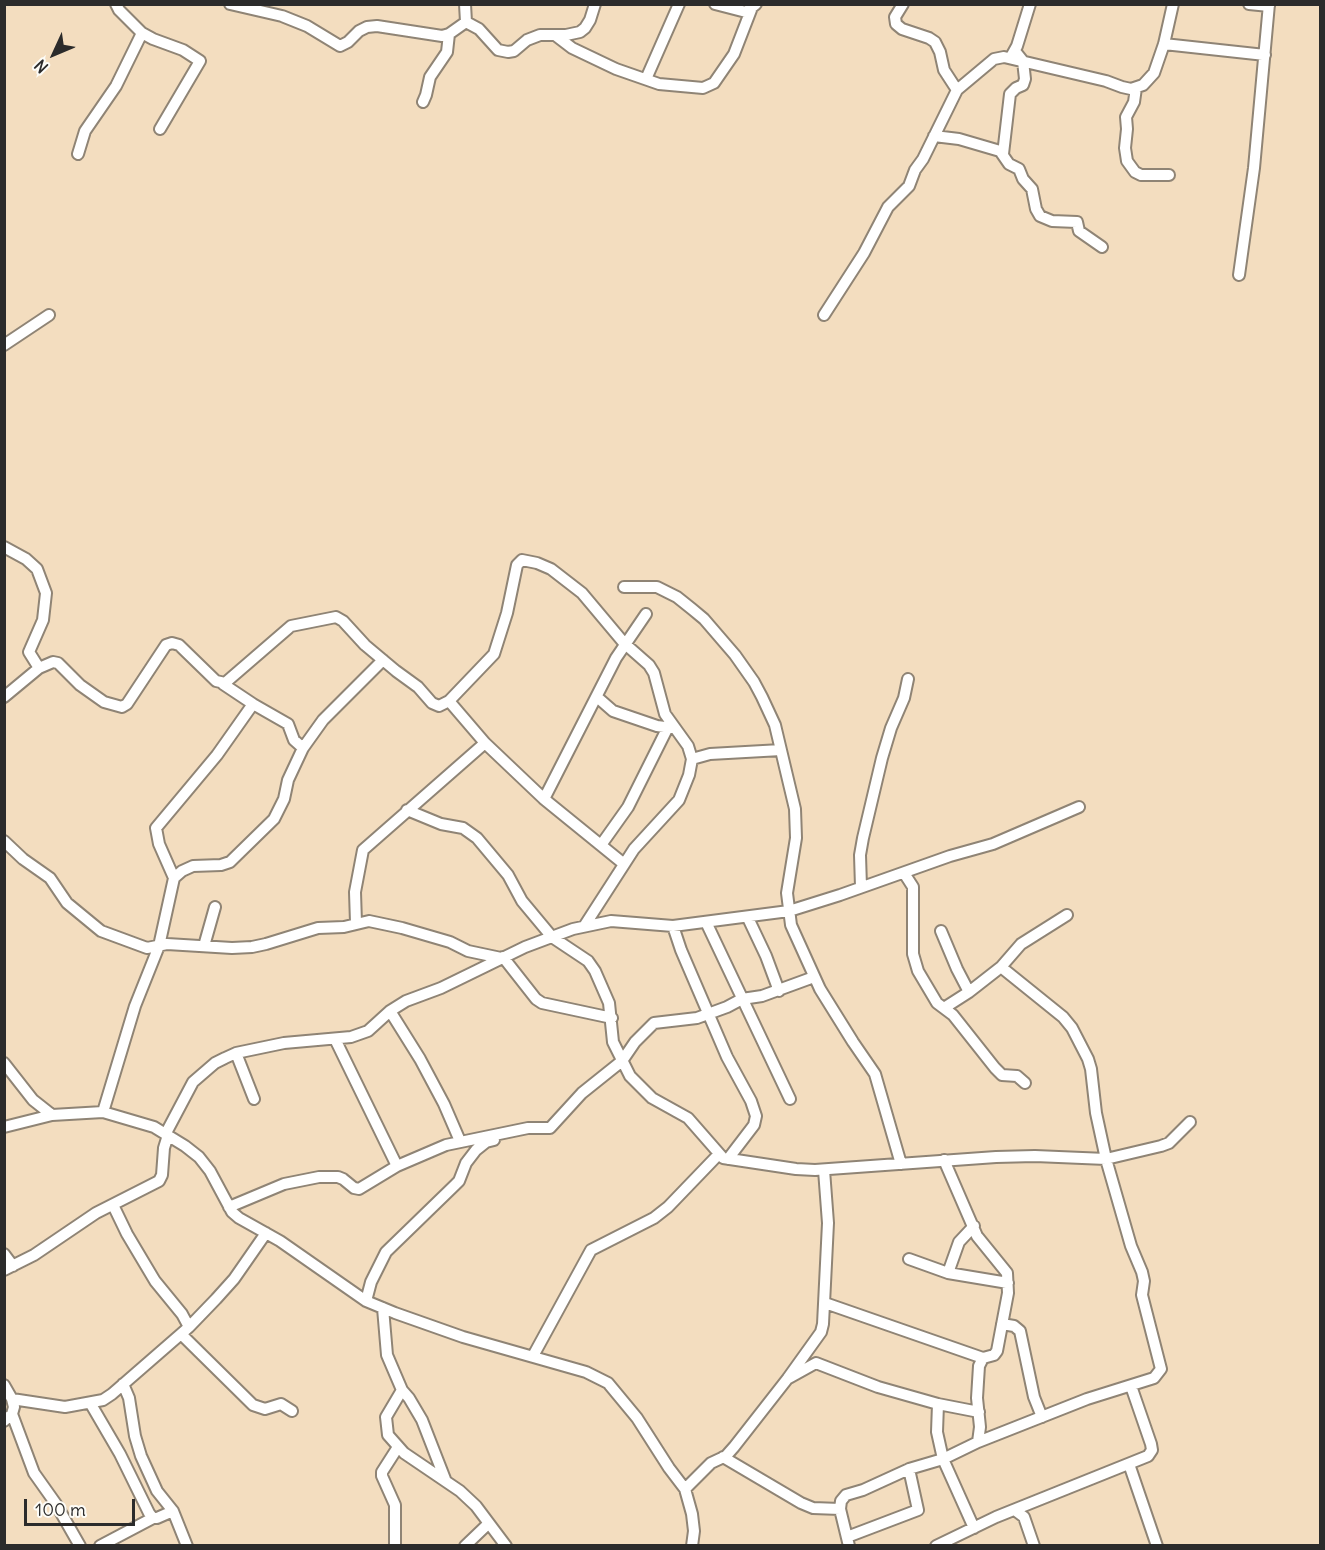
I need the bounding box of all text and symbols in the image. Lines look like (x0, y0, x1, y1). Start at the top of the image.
north arrow (24, 24, 84, 84)
text: N (30, 56, 52, 77)
scale bar (27, 1487, 138, 1525)
text: 100 m (35, 1498, 86, 1521)

